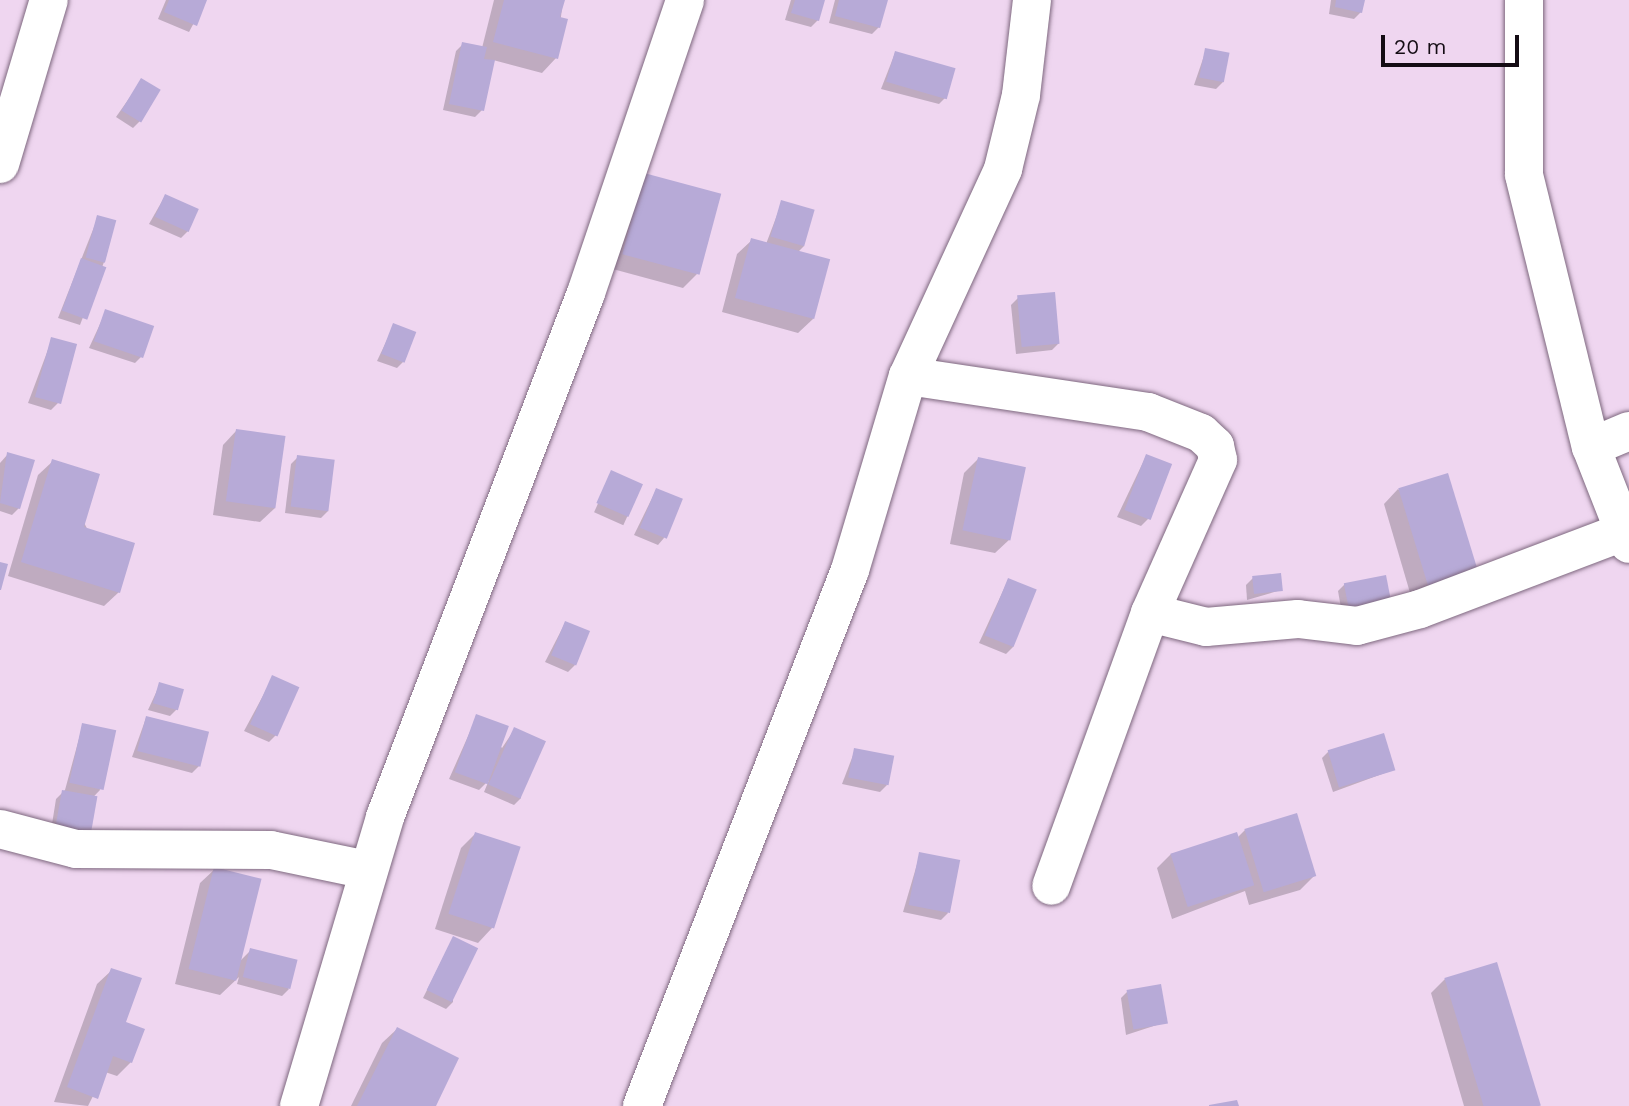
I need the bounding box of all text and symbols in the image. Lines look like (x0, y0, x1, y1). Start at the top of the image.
scale bar (1384, 21, 1522, 65)
text: 20 m (1394, 34, 1446, 59)

